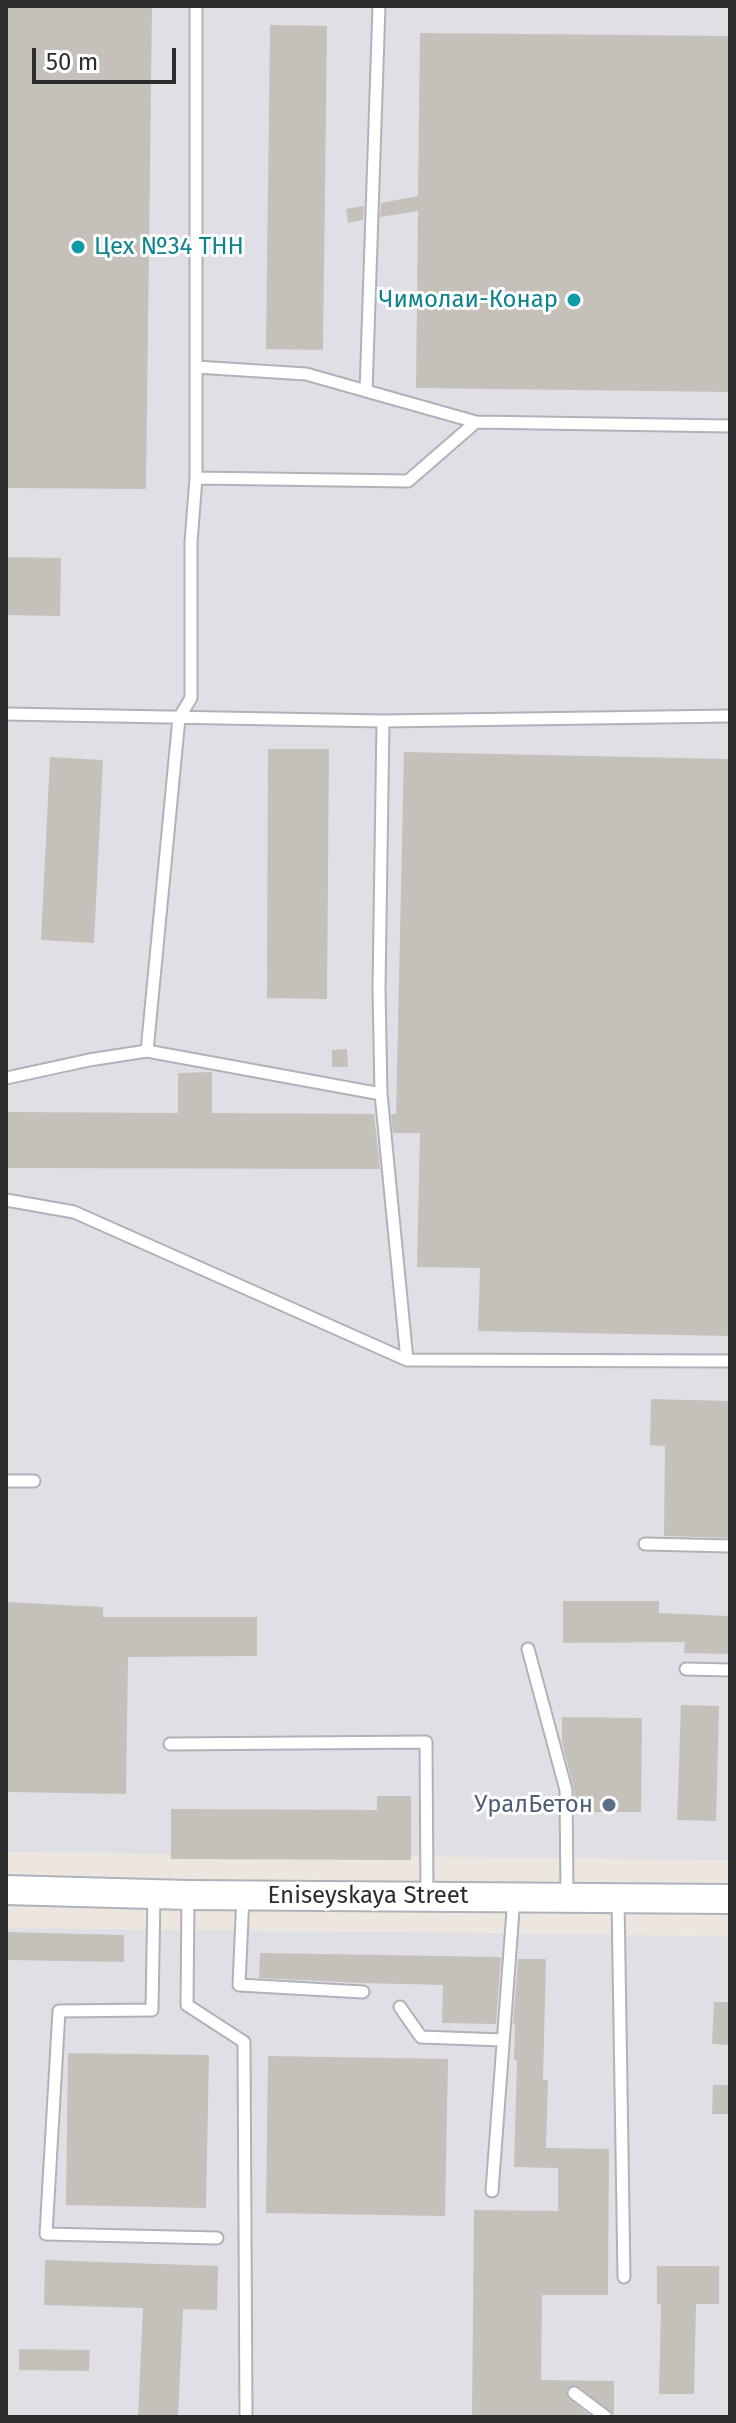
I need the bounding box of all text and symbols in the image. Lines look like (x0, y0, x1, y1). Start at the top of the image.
scale bar (36, 32, 180, 82)
text: 50 m (46, 48, 98, 76)
place label: Цех №34 ТНН (94, 233, 244, 261)
marker: Цех №34 ТНН (69, 238, 87, 256)
place label: Чимолаи-Конар (379, 286, 558, 314)
marker: Чимолаи-Конар (565, 291, 583, 309)
place label: УралБетон (474, 1791, 593, 1819)
marker: УралБетон (600, 1796, 618, 1814)
street label: Eniseyskaya Street (267, 1882, 469, 1910)

